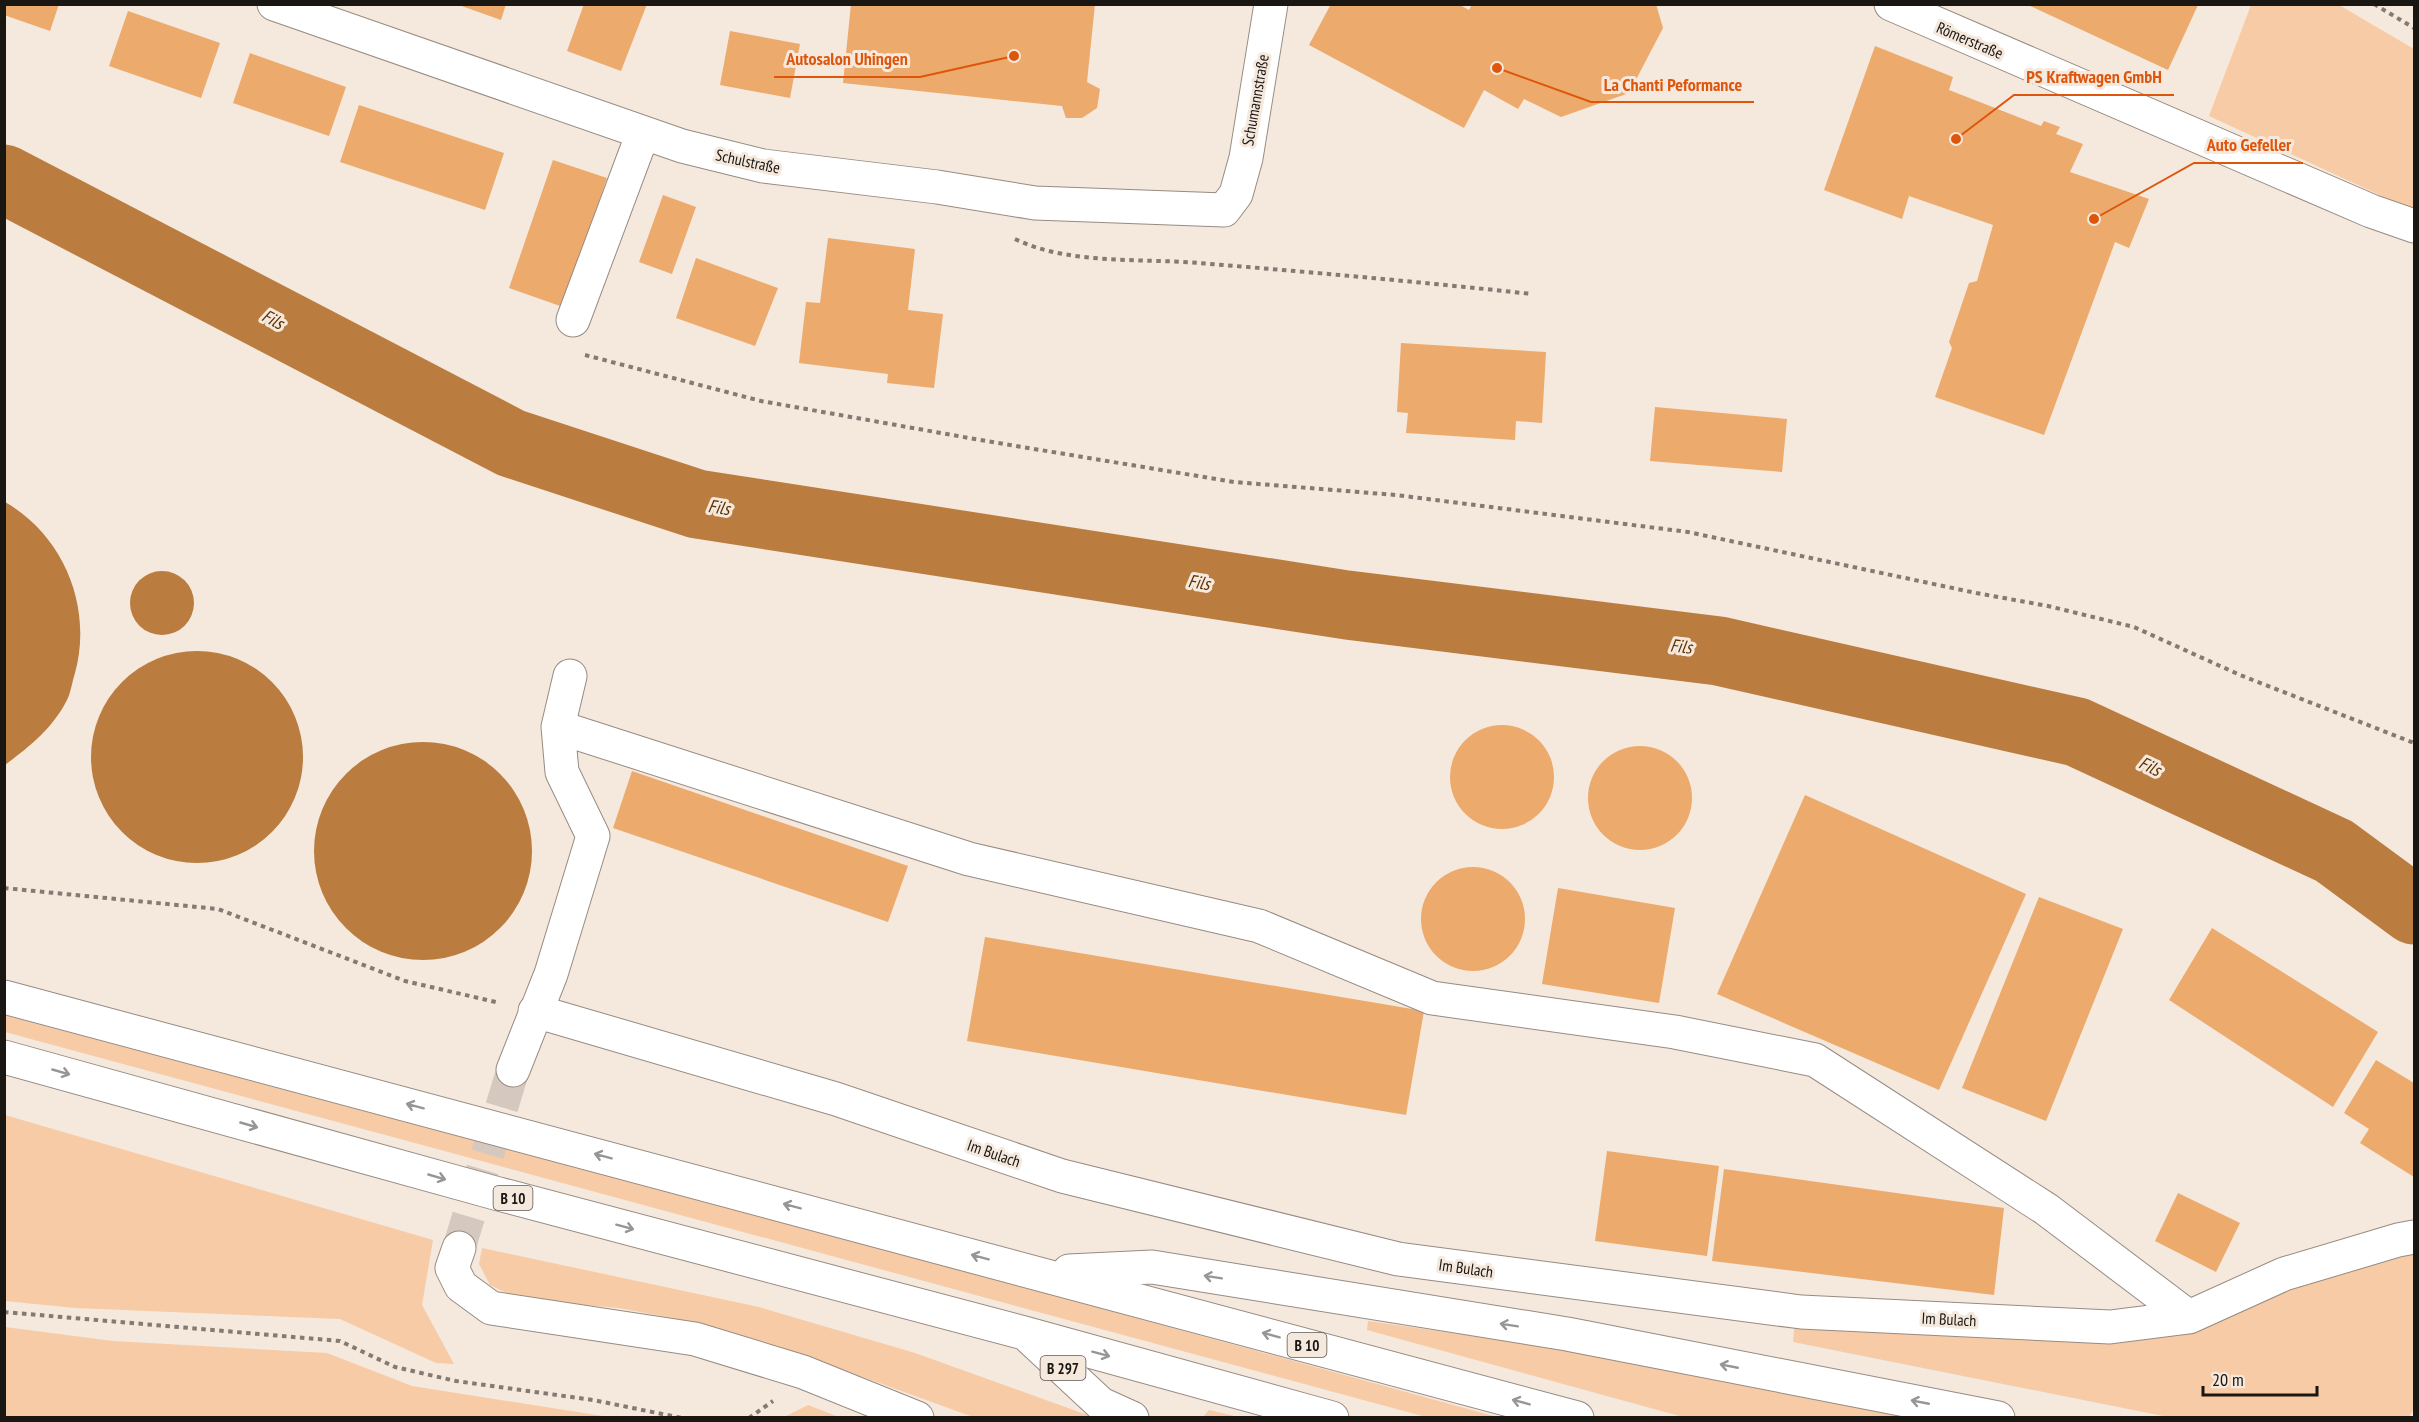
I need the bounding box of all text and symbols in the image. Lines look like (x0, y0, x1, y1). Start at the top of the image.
street label: Römerstraße (1934, 17, 2006, 63)
callout: Autosalon Uhingen (774, 41, 920, 77)
text: Autosalon Uhingen (785, 47, 908, 70)
street label: Schumannstraße (1237, 53, 1273, 147)
callout: PS Kraftwagen GmbH (2014, 59, 2174, 95)
text: PS Kraftwagen GmbH (2026, 65, 2162, 88)
callout: La Chanti Peformance (1591, 66, 1754, 102)
text: La Chanti Peformance (1604, 73, 1742, 96)
callout: Auto Gefeller (2194, 127, 2303, 163)
text: Auto Gefeller (2206, 133, 2292, 156)
street label: Schulstraße (714, 144, 782, 178)
water label: Fils (258, 304, 290, 335)
water label: Fils (707, 494, 733, 520)
water label: Fils (1187, 569, 1213, 595)
water label: Fils (1669, 633, 1695, 659)
water label: Fils (2135, 751, 2166, 782)
one-way arrow (51, 1067, 70, 1079)
one-way arrow (406, 1099, 425, 1111)
one-way arrow (239, 1119, 258, 1131)
street label: Im Bulach (965, 1135, 1023, 1171)
one-way arrow (594, 1149, 613, 1161)
one-way arrow (427, 1172, 446, 1183)
road number: B 10 (494, 1186, 532, 1210)
one-way arrow (783, 1200, 802, 1212)
one-way arrow (615, 1222, 634, 1234)
one-way arrow (971, 1251, 990, 1262)
street label: Im Bulach (1437, 1254, 1495, 1282)
one-way arrow (1203, 1271, 1223, 1282)
street label: Im Bulach (1921, 1308, 1977, 1330)
one-way arrow (1500, 1319, 1519, 1330)
one-way arrow (1262, 1329, 1281, 1341)
road number: B 10 (1288, 1333, 1326, 1357)
one-way arrow (1091, 1349, 1110, 1360)
road number: B 297 (1040, 1356, 1086, 1380)
scale bar (2203, 1359, 2317, 1397)
one-way arrow (1720, 1360, 1739, 1371)
text: 20 m (2212, 1368, 2244, 1391)
one-way arrow (1511, 1396, 1530, 1408)
one-way arrow (1911, 1397, 1931, 1408)

